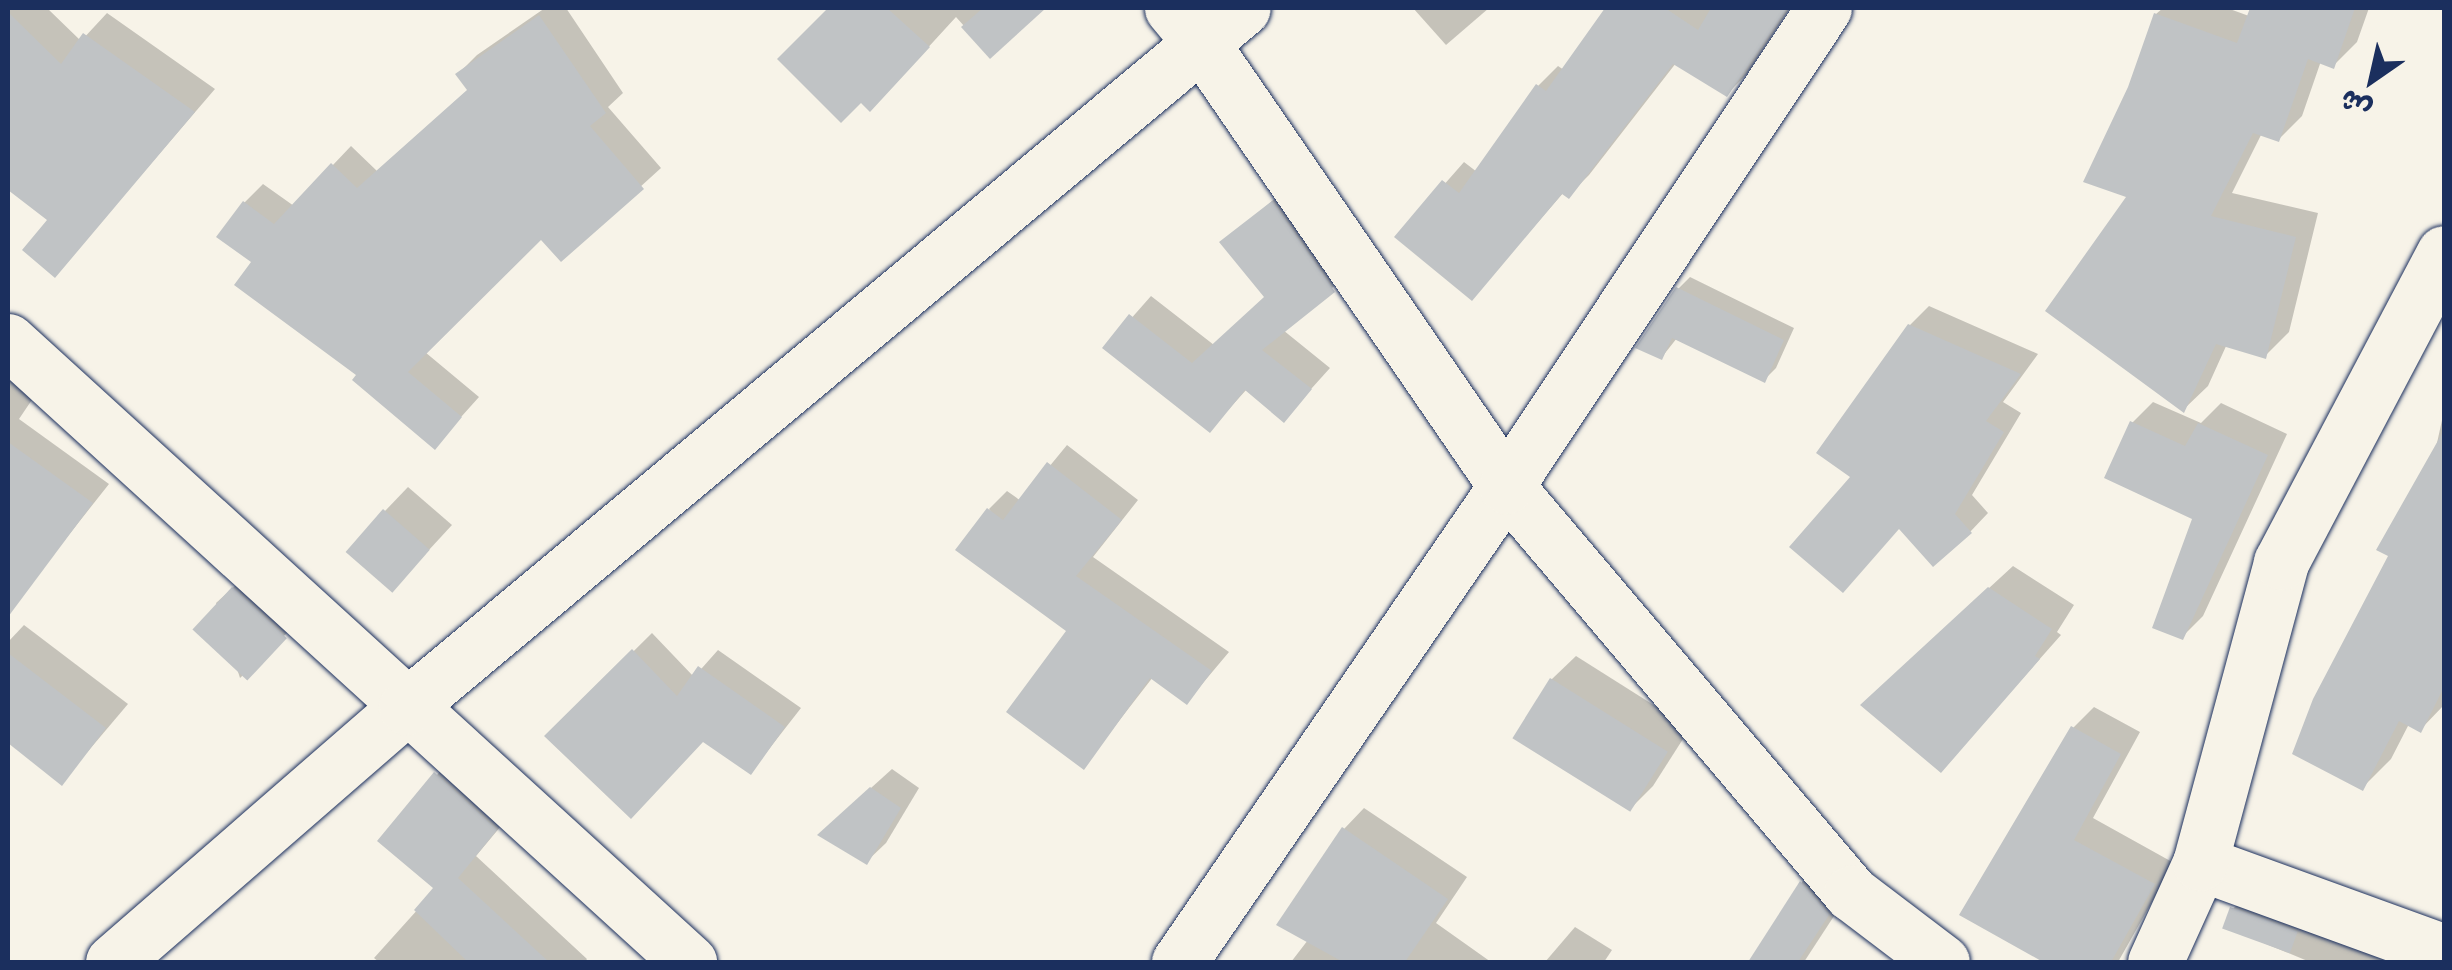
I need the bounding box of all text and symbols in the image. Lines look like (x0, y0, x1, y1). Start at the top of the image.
north arrow (2322, 30, 2422, 130)
text: ش (2332, 81, 2379, 129)

